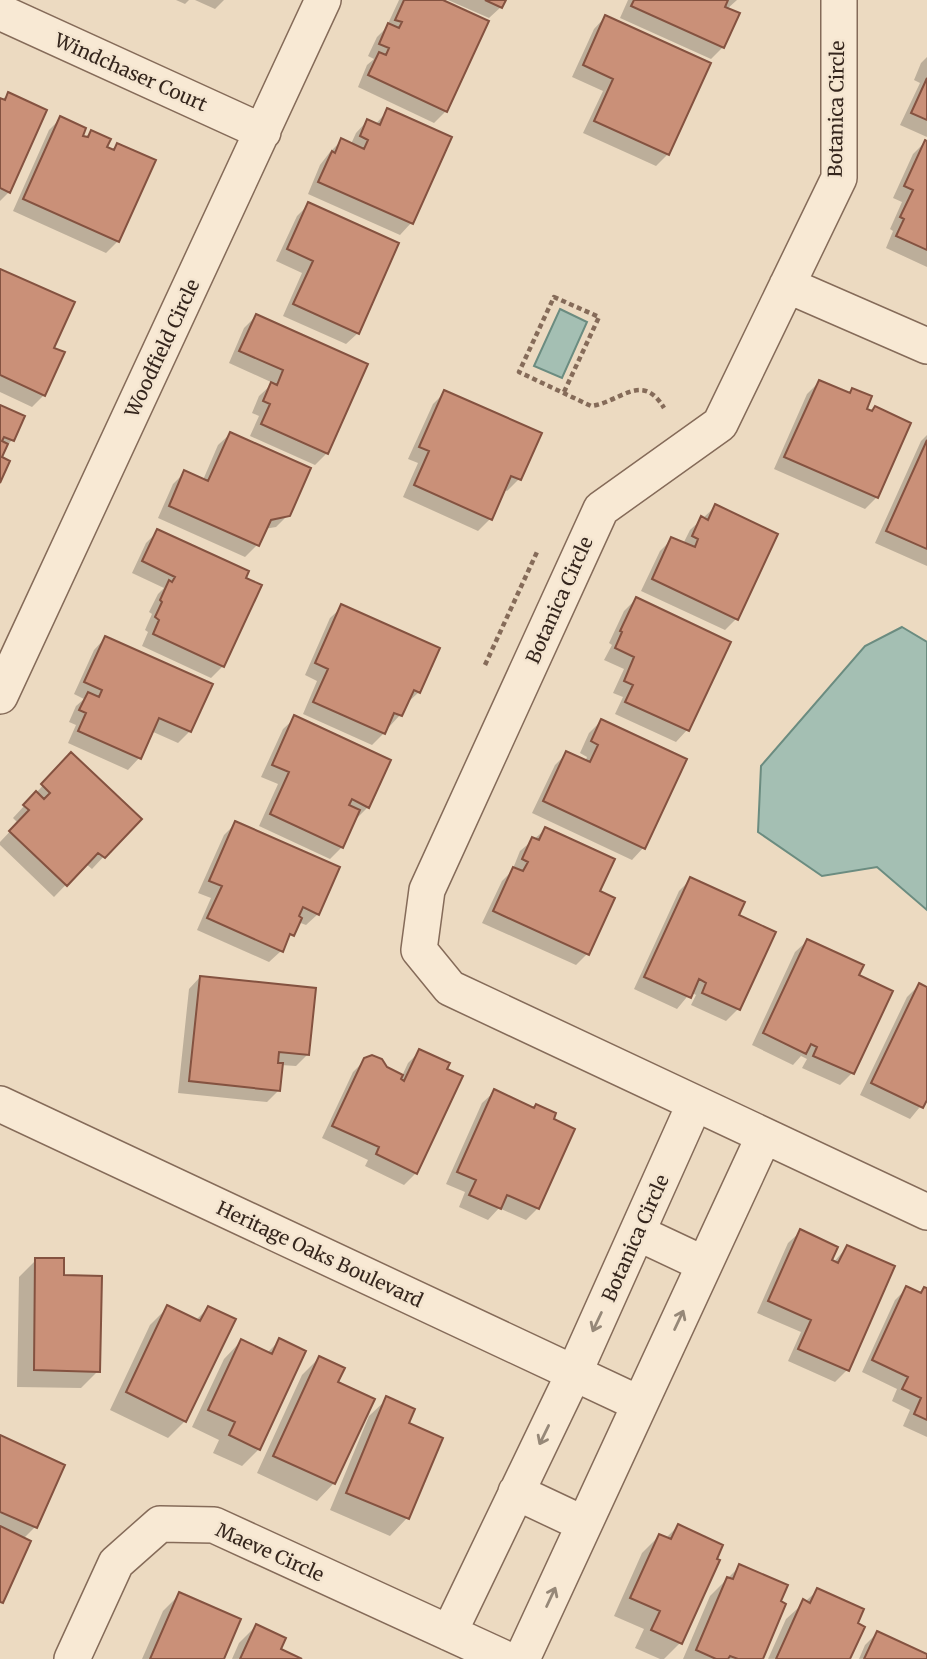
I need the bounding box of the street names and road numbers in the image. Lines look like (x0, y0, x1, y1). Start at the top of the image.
street label: Windchaser Court (50, 27, 212, 117)
street label: Botanica Circle (823, 40, 849, 177)
street label: Woodfield Circle (119, 275, 205, 422)
street label: Botanica Circle (520, 533, 598, 667)
street label: Botanica Circle (596, 1171, 674, 1305)
street label: Heritage Oaks Boulevard (213, 1196, 427, 1312)
street label: Maeve Circle (212, 1517, 328, 1587)

